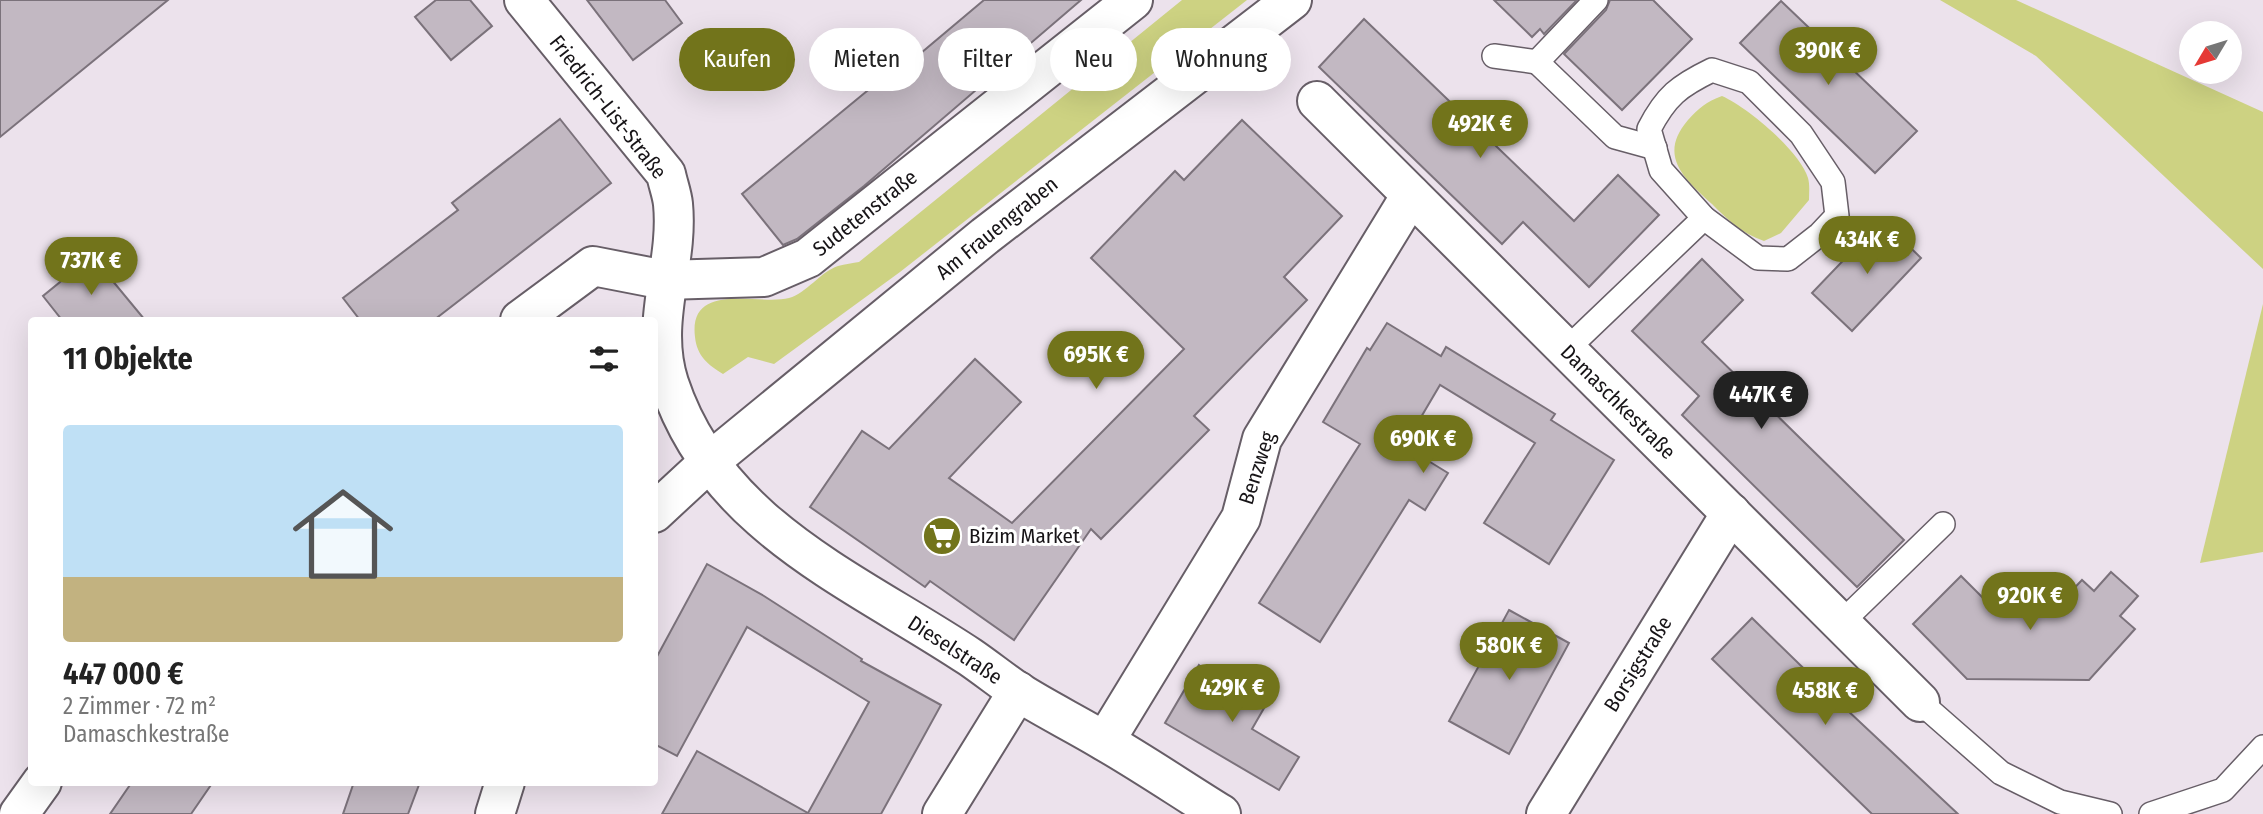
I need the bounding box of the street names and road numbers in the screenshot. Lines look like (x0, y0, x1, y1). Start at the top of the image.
street label: Friedrich-List-Straße (544, 30, 672, 184)
street label: Sudetenstraße (808, 164, 922, 262)
street label: Am Frauengraben (931, 171, 1063, 285)
street label: Damaschkestraße (1555, 339, 1681, 465)
street label: Benzweg (1233, 428, 1281, 508)
street label: Dieselstraße (903, 610, 1007, 690)
street label: Borsigstraße (1598, 611, 1678, 717)

